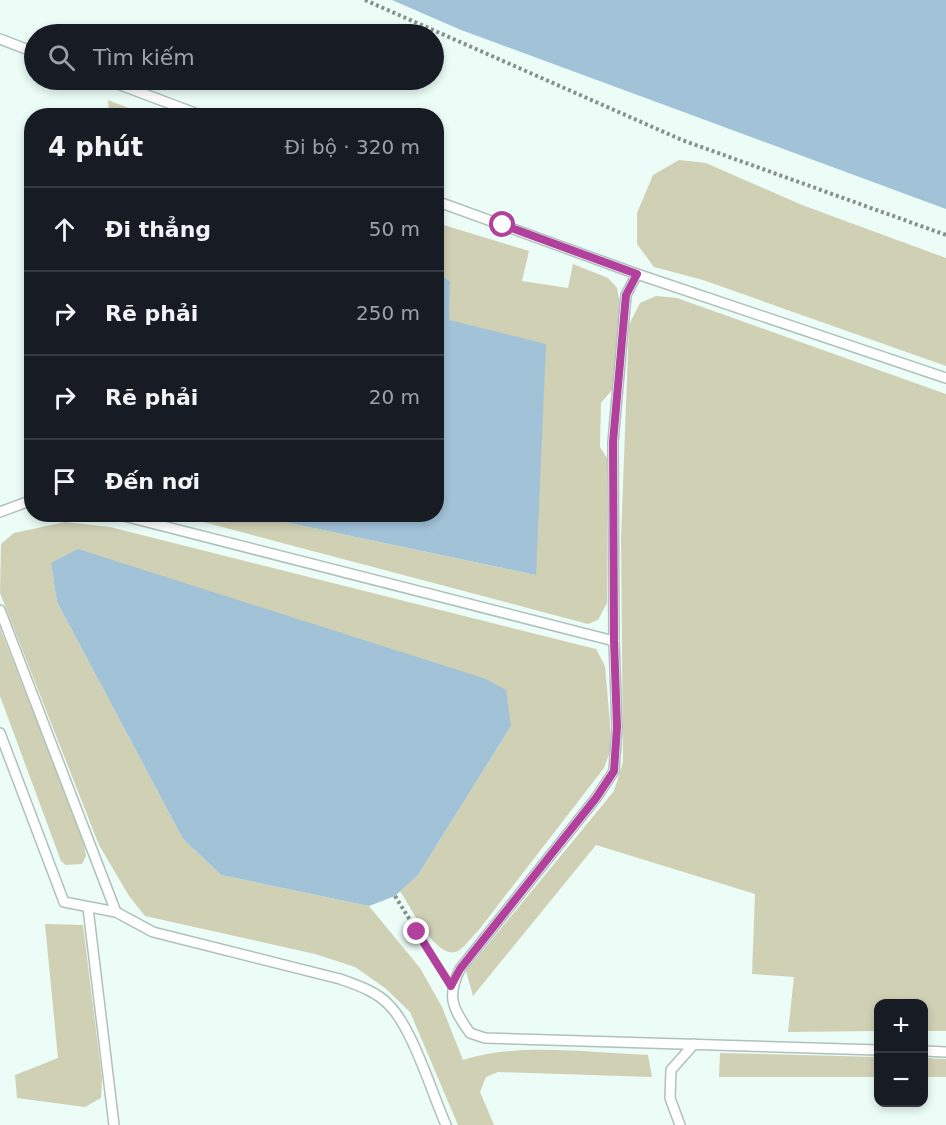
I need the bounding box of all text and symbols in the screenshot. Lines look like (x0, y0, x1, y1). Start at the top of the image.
search box (24, 24, 444, 90)
icon: search (45, 41, 78, 74)
text: Tìm kiếm (93, 45, 195, 70)
text: 4 phút (48, 132, 143, 162)
text: Đi bộ · 320 m (285, 135, 420, 159)
route start (489, 211, 515, 237)
icon: ahead (48, 213, 81, 246)
text: Đi thẳng (105, 217, 211, 242)
text: 50 m (369, 217, 420, 241)
icon: right (48, 297, 81, 330)
text: Rẽ phải (105, 301, 198, 326)
text: 250 m (356, 301, 420, 325)
icon: right (48, 381, 81, 414)
text: Rẽ phải (105, 385, 198, 410)
text: 20 m (369, 385, 420, 409)
icon: arrive (48, 465, 81, 498)
text: Đến nơi (105, 469, 200, 494)
route end (403, 918, 429, 944)
map controls (874, 999, 928, 1107)
button: + (874, 999, 928, 1053)
button: − (874, 1053, 928, 1107)

